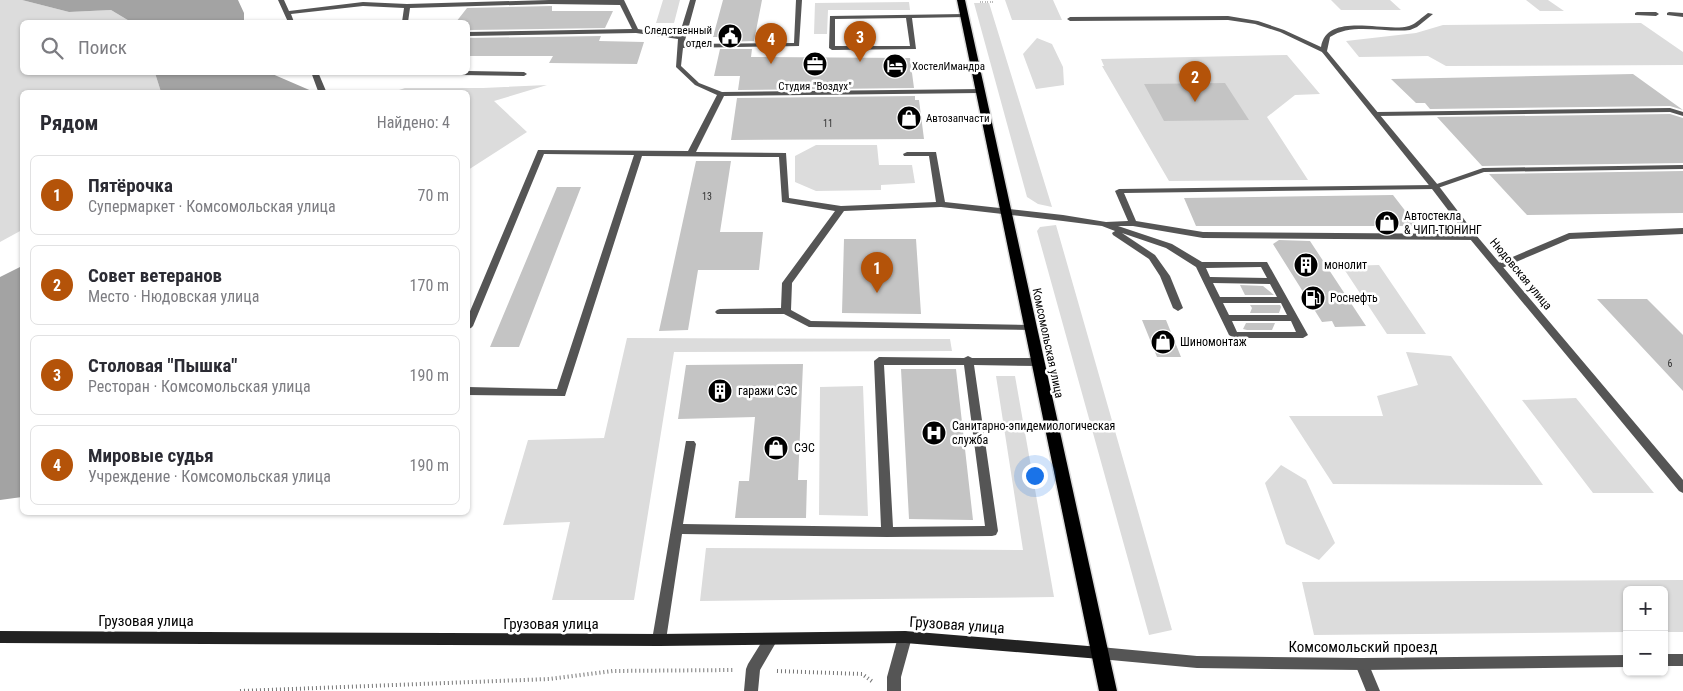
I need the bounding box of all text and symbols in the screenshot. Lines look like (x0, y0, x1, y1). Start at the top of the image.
search box (20, 20, 470, 75)
pin: 3 (844, 21, 876, 62)
public building icon: Следственный отдел (717, 23, 743, 49)
pin: 4 (755, 23, 787, 64)
place label: Следственный отдел (644, 24, 712, 50)
icon: search (38, 34, 66, 62)
text: Поиск (78, 36, 127, 59)
office icon: Студия "Воздух" (802, 51, 828, 77)
hotel icon: ХостелИмандра (882, 53, 908, 79)
place label: ХостелИмандра (912, 60, 985, 73)
pin: 2 (1179, 61, 1211, 102)
place label: Студия "Воздух" (778, 80, 852, 93)
shop icon: Автозапчасти (896, 105, 922, 131)
text: Рядом (40, 111, 99, 135)
place label: Автозапчасти (926, 112, 990, 125)
text: Найдено: 4 (377, 113, 450, 132)
house number: 11 (823, 118, 833, 129)
text: Пятёрочка (88, 174, 173, 197)
text: 1 (53, 186, 61, 205)
text: 70 m (417, 186, 449, 205)
house number: 13 (702, 191, 712, 202)
text: Супермаркет · Комсомольская улица (88, 197, 336, 216)
place label: Автостекла & ЧИП-ТЮНИНГ (1404, 209, 1482, 237)
shop icon: Автостекла & ЧИП-ТЮНИНГ (1374, 210, 1400, 236)
street label: Нюдовская улица (1487, 235, 1555, 313)
pin: 1 (861, 252, 893, 293)
building icon: монолит (1293, 252, 1319, 278)
place label: монолит (1324, 258, 1367, 272)
text: Совет ветеранов (88, 264, 222, 287)
text: 2 (53, 276, 61, 295)
text: 170 m (410, 276, 449, 295)
fuel station icon: Роснефть (1300, 285, 1326, 311)
text: Место · Нюдовская улица (88, 287, 259, 306)
street label: Комсомольская улица (1030, 287, 1067, 400)
place label: Роснефть (1330, 291, 1378, 305)
shop icon: Шиномонтаж (1150, 329, 1176, 355)
place label: Шиномонтаж (1180, 335, 1247, 349)
text: Столовая "Пышка" (88, 354, 237, 377)
house number: 6 (1668, 358, 1673, 369)
text: 3 (53, 366, 61, 385)
text: 190 m (410, 366, 449, 385)
text: Ресторан · Комсомольская улица (88, 377, 311, 396)
building icon: гаражи СЭС (707, 378, 733, 404)
place label: гаражи СЭС (738, 384, 798, 398)
place label: Санитарно-эпидемиологическая служба (952, 419, 1115, 447)
hospital icon: Санитарно-эпидемиологическая служба (921, 420, 947, 446)
shop icon: СЭС (763, 435, 789, 461)
place label: СЭС (794, 441, 815, 455)
text: Мировые судья (88, 444, 214, 467)
text: 4 (53, 456, 61, 475)
text: 190 m (410, 456, 449, 475)
your location (1022, 463, 1048, 489)
text: Учреждение · Комсомольская улица (88, 467, 331, 486)
map controls (1623, 586, 1668, 676)
button: + (1623, 586, 1668, 631)
street label: Грузовая улица (98, 612, 194, 630)
street label: Грузовая улица (909, 613, 1005, 637)
street label: Грузовая улица (503, 615, 599, 633)
button: − (1623, 631, 1668, 676)
street label: Комсомольский проезд (1288, 638, 1438, 656)

